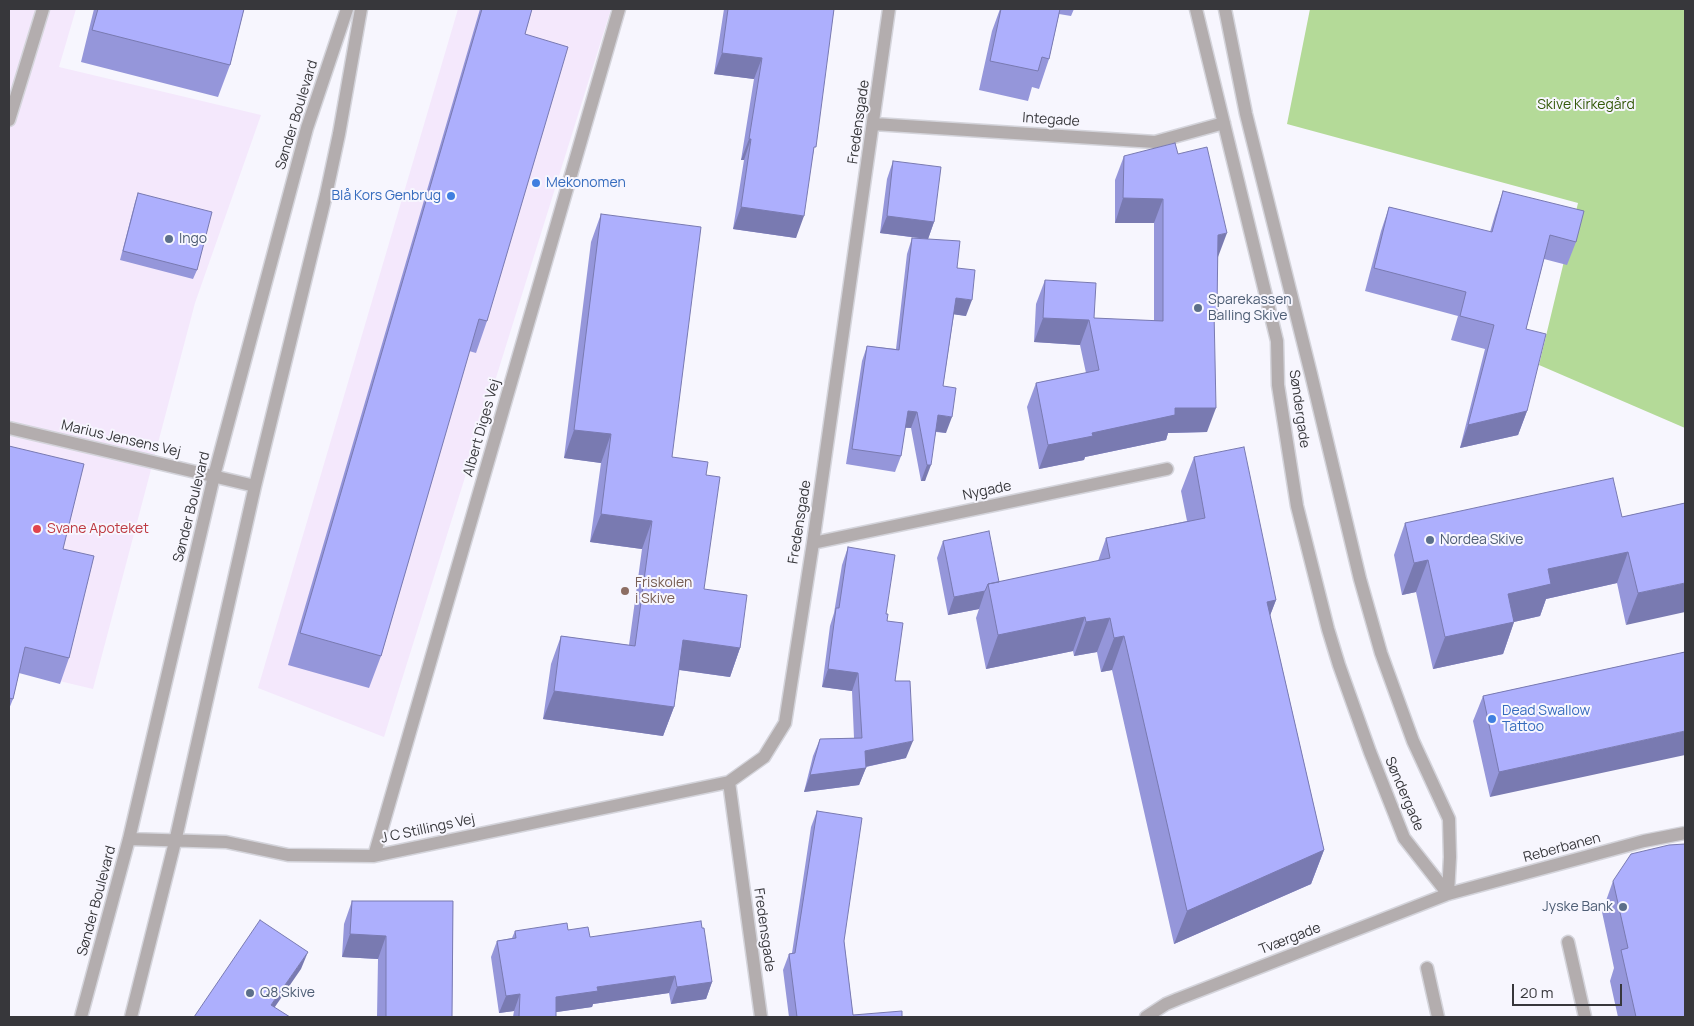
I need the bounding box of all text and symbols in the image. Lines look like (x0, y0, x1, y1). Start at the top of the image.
street label: Sønder Boulevard (272, 58, 322, 172)
street label: Fredensgade (845, 79, 873, 165)
park label: Skive Kirkegård (1537, 97, 1635, 113)
street label: Integade (1022, 110, 1080, 130)
place label: Mekonomen (546, 175, 626, 191)
marker: Mekonomen (530, 177, 542, 189)
place label: Blå Kors Genbrug (332, 188, 441, 204)
marker: Blå Kors Genbrug (445, 190, 457, 202)
place label: Ingo (179, 231, 207, 247)
marker: Ingo (163, 233, 175, 245)
place label: Sparekassen Balling Skive (1208, 292, 1291, 324)
marker: Sparekassen Balling Skive (1192, 302, 1204, 314)
street label: Søndergade (1285, 369, 1313, 449)
street label: Albert Diges Vej (460, 377, 504, 479)
street label: Marius Jensens Vej (60, 417, 182, 461)
street label: Sønder Boulevard (170, 450, 214, 564)
street label: Nygade (961, 478, 1013, 504)
street label: Fredensgade (785, 479, 815, 565)
place label: Svane Apoteket (47, 521, 149, 537)
marker: Svane Apoteket (31, 523, 43, 535)
place label: Nordea Skive (1440, 532, 1524, 548)
marker: Nordea Skive (1424, 534, 1436, 546)
place label: Friskolen i Skive (635, 575, 692, 608)
marker: Friskolen i Skive (619, 585, 631, 597)
place label: Dead Swallow Tattoo (1502, 703, 1590, 736)
marker: Dead Swallow Tattoo (1486, 713, 1498, 725)
street label: Søndergade (1381, 754, 1427, 834)
street label: J C Stillings Vej (380, 811, 476, 847)
street label: Reberbanen (1522, 830, 1602, 866)
street label: Sønder Boulevard (74, 844, 120, 958)
street label: Fredensgade (750, 887, 778, 973)
place label: Jyske Bank (1542, 899, 1613, 915)
marker: Jyske Bank (1617, 901, 1629, 913)
street label: Tværgade (1257, 920, 1323, 958)
scale bar (1514, 974, 1624, 1006)
text: 20 m (1520, 982, 1553, 1003)
place label: Q8 Skive (260, 985, 315, 1001)
marker: Q8 Skive (244, 987, 256, 999)

